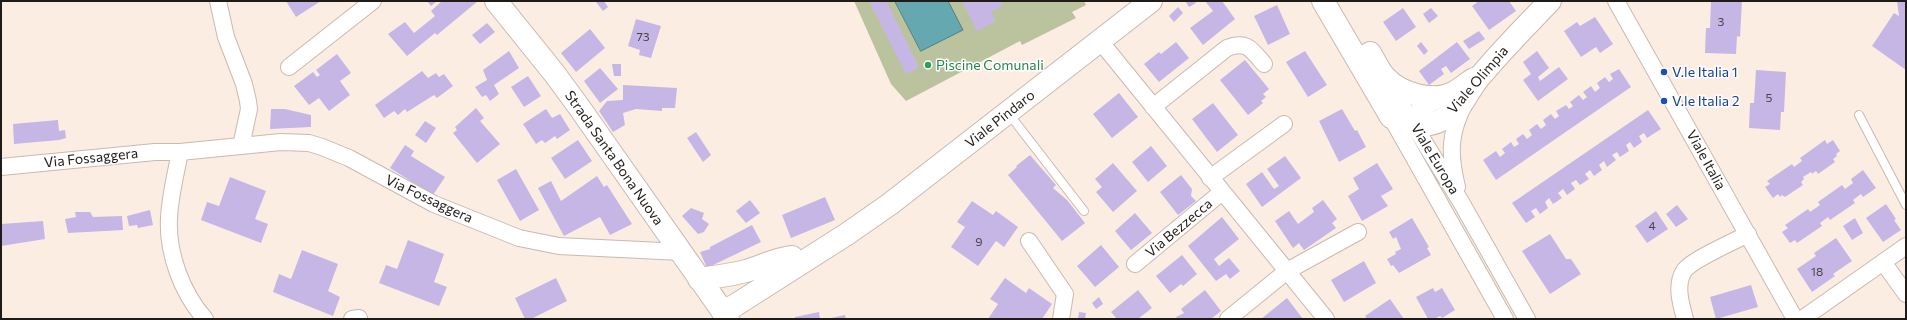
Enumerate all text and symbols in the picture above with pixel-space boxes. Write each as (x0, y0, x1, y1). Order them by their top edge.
house number: 3 (1718, 15, 1724, 29)
house number: 73 (636, 30, 650, 44)
street label: Viale Olimpia (1444, 43, 1512, 117)
place label: Piscine Comunali (936, 57, 1044, 73)
marker: Piscine Comunali (923, 60, 933, 70)
place label: V.le Italia 1 (1672, 64, 1738, 80)
marker: V.le Italia 1 (1659, 67, 1669, 77)
street label: Viale Pindaro (962, 87, 1038, 151)
street label: Strada Santa Bona Nuova (561, 88, 667, 228)
house number: 5 (1766, 91, 1772, 105)
place label: V.le Italia 2 (1672, 93, 1740, 109)
marker: V.le Italia 2 (1659, 96, 1669, 106)
street label: Viale Europa (1407, 121, 1463, 197)
street label: Viale Italia (1683, 127, 1729, 193)
street label: Via Fossaggera (43, 145, 139, 171)
street label: Via Fossaggera (383, 171, 475, 227)
street label: Via Bezzecca (1142, 195, 1216, 261)
house number: 4 (1648, 219, 1656, 233)
house number: 9 (975, 235, 983, 249)
house number: 18 (1811, 265, 1823, 279)

